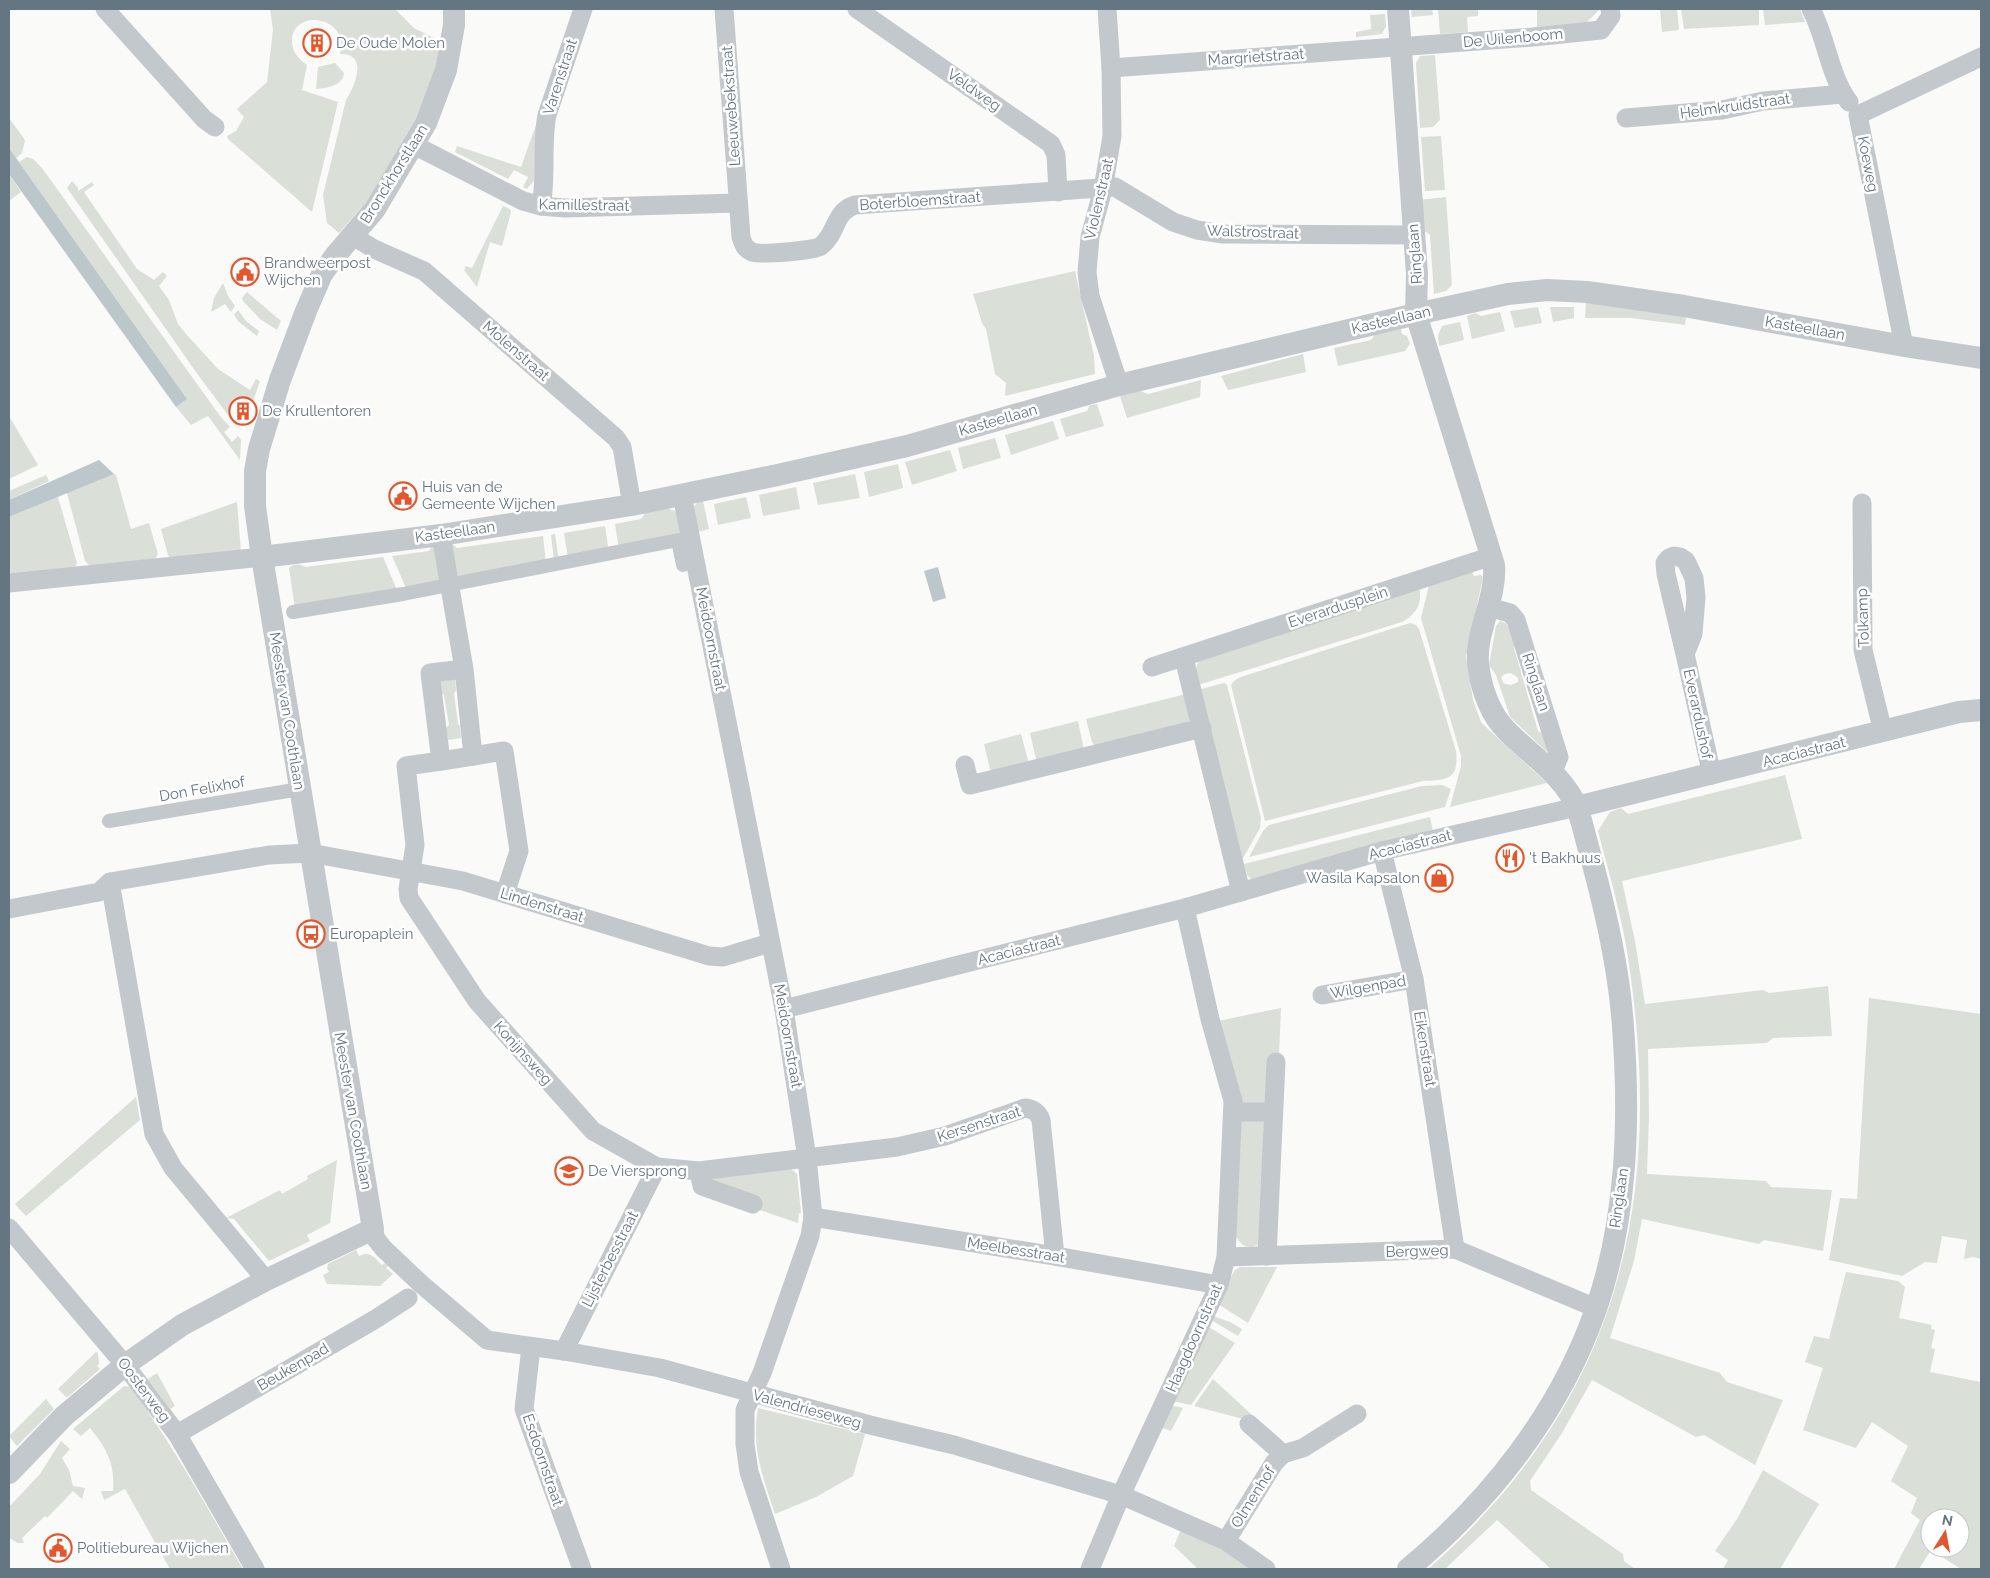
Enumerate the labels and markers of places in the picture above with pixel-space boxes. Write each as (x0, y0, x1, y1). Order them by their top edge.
building icon: De Oude Molen (302, 28, 332, 58)
place label: De Oude Molen (336, 34, 445, 52)
place label: Brandweerpost Wijchen (264, 254, 371, 289)
public building icon: Brandweerpost Wijchen (230, 257, 260, 287)
building icon: De Krullentoren (228, 396, 258, 426)
place label: De Krullentoren (262, 402, 371, 420)
place label: Huis van de Gemeente Wijchen (422, 478, 555, 513)
public building icon: Huis van de Gemeente Wijchen (388, 481, 418, 511)
restaurant icon: 't Bakhuus (1495, 843, 1525, 873)
place label: 't Bakhuus (1529, 849, 1601, 867)
shop icon: Wasila Kapsalon (1424, 863, 1454, 893)
place label: Wasila Kapsalon (1306, 869, 1420, 887)
bus stop icon: Europaplein (296, 919, 326, 949)
place label: Europaplein (330, 925, 413, 943)
school or university icon: De Viersprong (554, 1156, 584, 1186)
place label: De Viersprong (588, 1162, 687, 1180)
public building icon: Politiebureau Wijchen (43, 1533, 73, 1563)
place label: Politiebureau Wijchen (77, 1539, 229, 1557)

